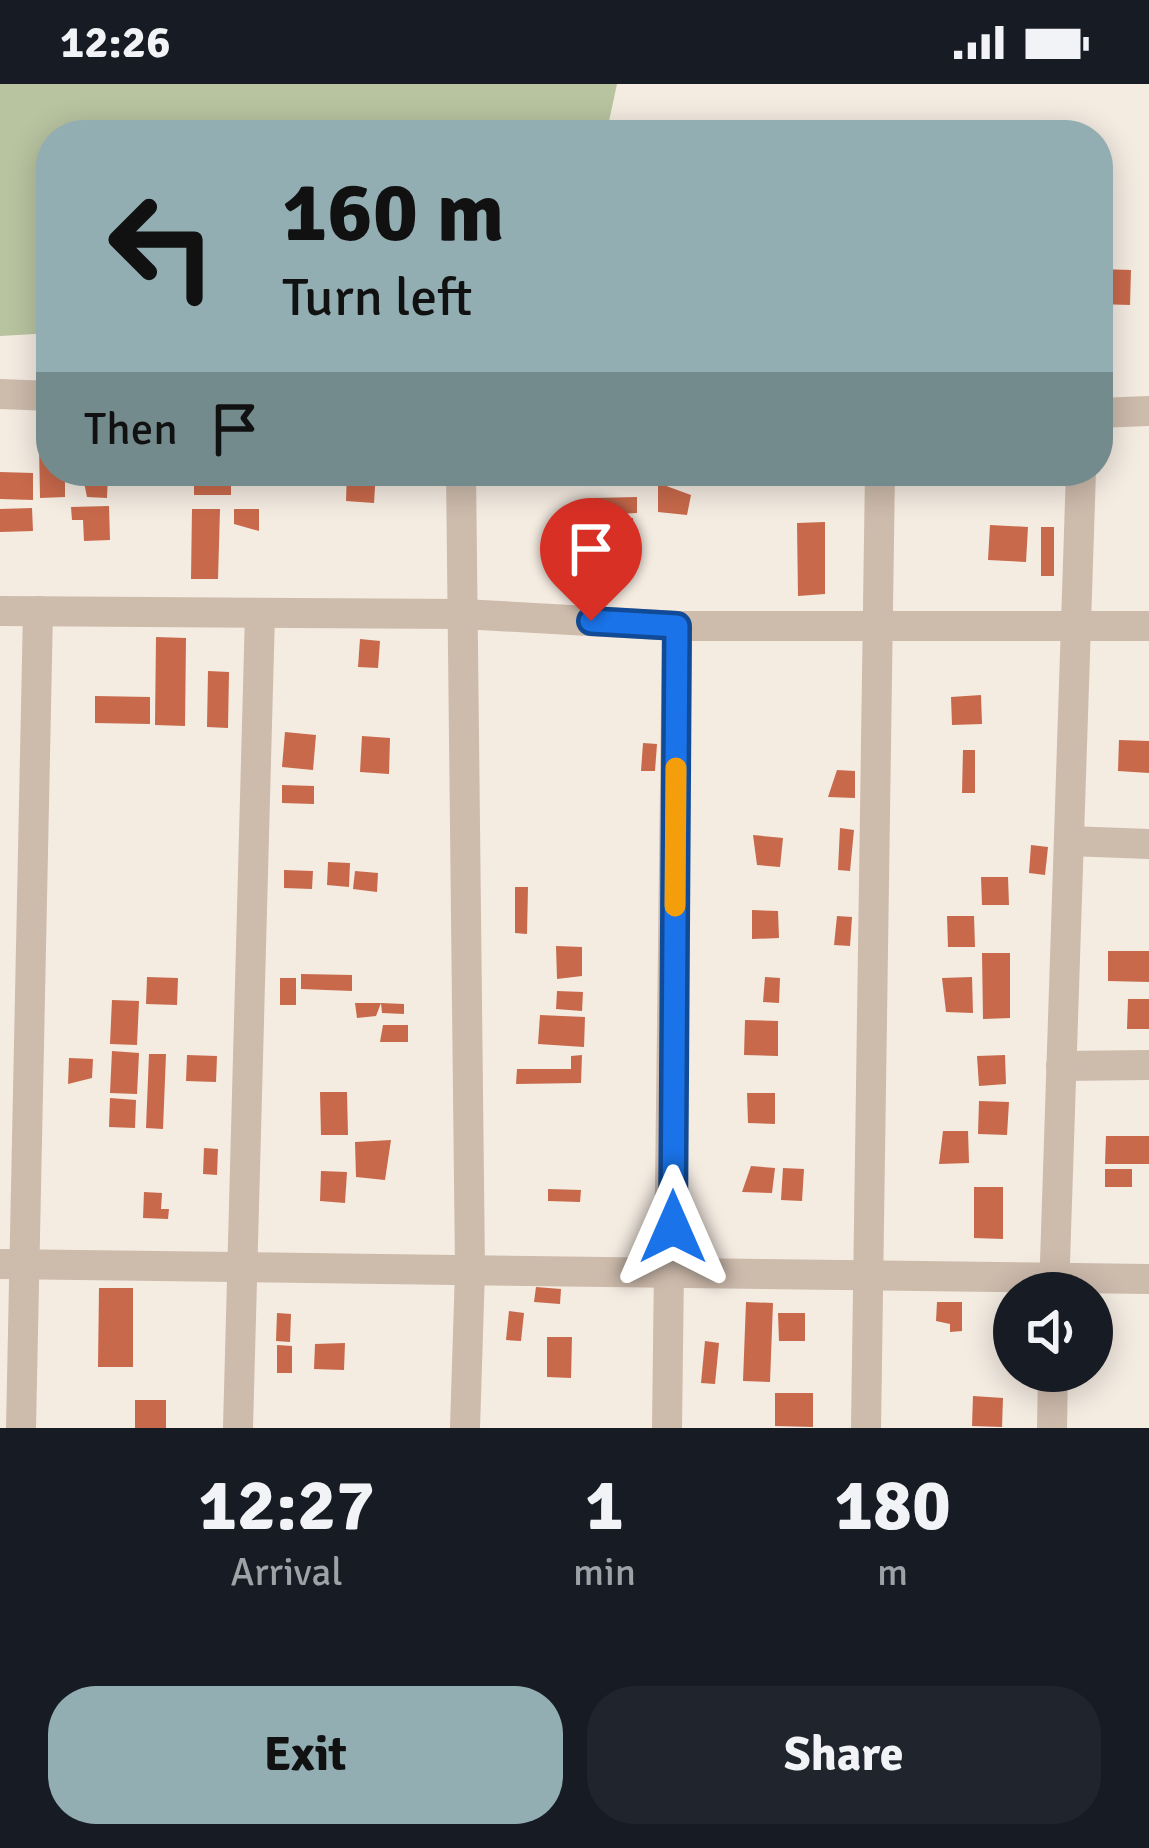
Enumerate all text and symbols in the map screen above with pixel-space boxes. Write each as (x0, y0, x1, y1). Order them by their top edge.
text: 12:26 (60, 15, 170, 70)
text: 160 m (282, 161, 504, 265)
icon: left (84, 168, 240, 324)
text: Turn left (282, 264, 472, 331)
icon: arrive (202, 396, 268, 462)
text: Then (84, 402, 178, 457)
pin (540, 498, 642, 621)
icon: arrive (558, 516, 624, 582)
position arrow (610, 1164, 736, 1290)
map controls (993, 1272, 1113, 1392)
button: sound (993, 1272, 1113, 1392)
text: 12:27 (198, 1461, 375, 1550)
text: 1 (585, 1461, 624, 1550)
text: 180 (834, 1461, 951, 1550)
text: Arrival (230, 1548, 343, 1596)
text: min (573, 1548, 636, 1596)
text: m (877, 1548, 908, 1596)
button: Exit (48, 1686, 563, 1824)
button: Share (587, 1686, 1101, 1824)

